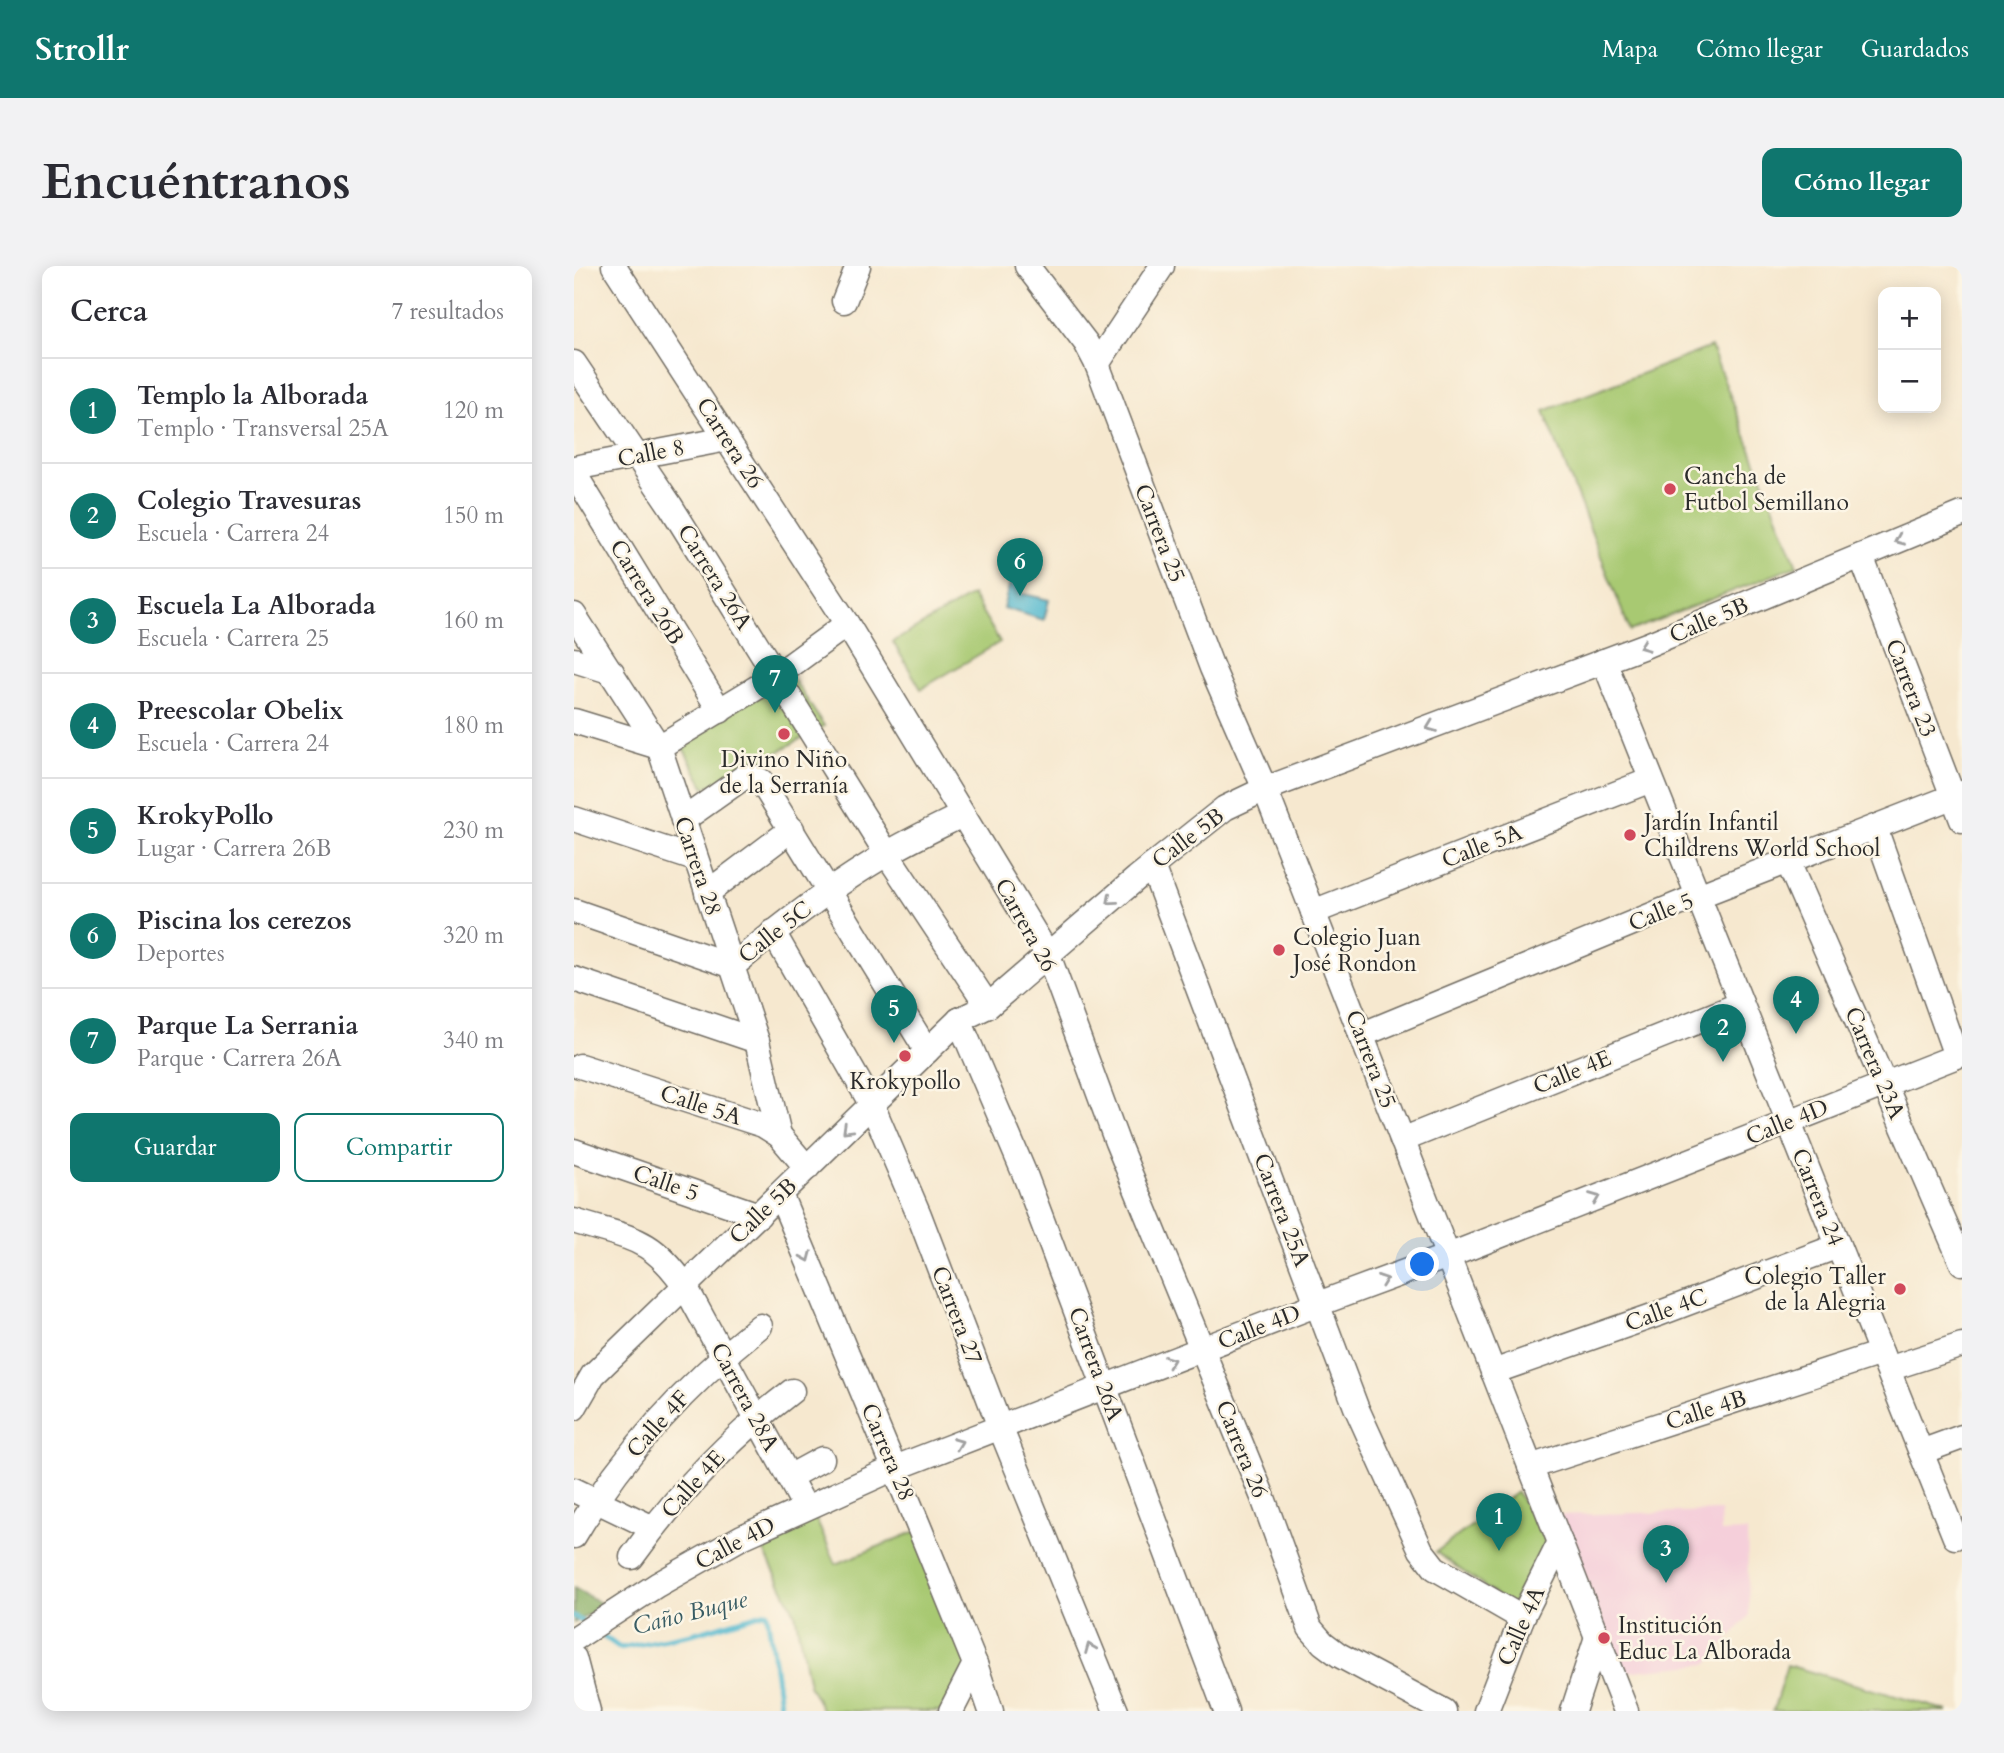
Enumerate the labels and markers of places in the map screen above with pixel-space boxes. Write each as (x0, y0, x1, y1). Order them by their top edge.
place label: Cancha de Futbol Semillano (1684, 461, 1849, 518)
marker: Cancha de Futbol Semillano (1662, 481, 1678, 497)
pin: 6 (997, 538, 1043, 596)
pin: 7 (752, 655, 798, 713)
marker: Divino Niño de la Serranía (776, 726, 792, 742)
place label: Divino Niño de la Serranía (720, 744, 849, 801)
place label: Jardín Infantil Childrens World School (1641, 807, 1881, 864)
marker: Jardín Infantil Childrens World School (1622, 827, 1638, 843)
place label: Colegio Juan José Rondon (1290, 922, 1421, 979)
marker: Colegio Juan José Rondon (1271, 942, 1287, 958)
pin: 4 (1773, 976, 1819, 1034)
pin: 5 (871, 985, 917, 1043)
pin: 2 (1700, 1004, 1746, 1062)
marker: Krokypollo (897, 1048, 913, 1064)
place label: Krokypollo (849, 1066, 961, 1097)
place label: Colegio Taller de la Alegria (1744, 1261, 1887, 1318)
marker: Colegio Taller de la Alegria (1892, 1281, 1908, 1297)
pin: 1 (1476, 1493, 1522, 1551)
pin: 3 (1643, 1525, 1689, 1583)
place label: Institución Educ La Alborada (1618, 1610, 1791, 1667)
marker: Institución Educ La Alborada (1596, 1630, 1612, 1646)

